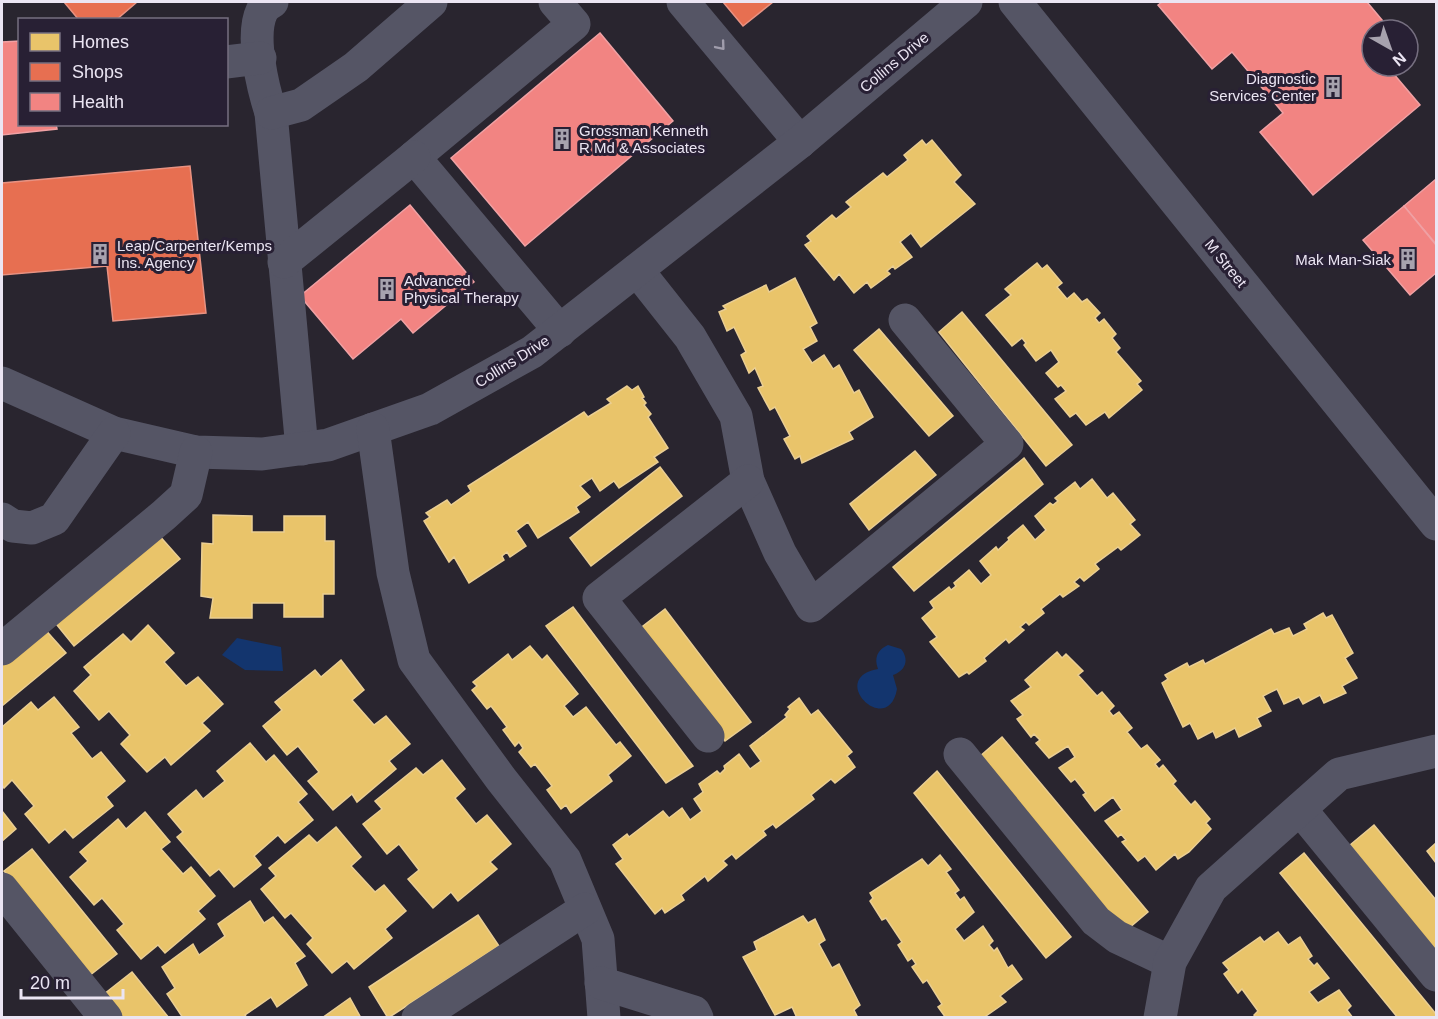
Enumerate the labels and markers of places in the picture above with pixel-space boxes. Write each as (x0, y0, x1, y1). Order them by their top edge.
place label: Diagnostic Services Center (1209, 70, 1316, 104)
building icon: Diagnostic Services Center (1321, 75, 1345, 99)
place label: Grossman Kenneth R Md & Associates (579, 122, 708, 156)
building icon: Grossman Kenneth R Md & Associates (550, 127, 574, 151)
place label: Leap/Carpenter/Kemps Ins. Agency (117, 237, 272, 271)
building icon: Leap/Carpenter/Kemps Ins. Agency (88, 242, 112, 266)
building icon: Mak Man-Siak (1396, 247, 1420, 271)
place label: Mak Man-Siak (1295, 251, 1392, 268)
place label: Advanced Physical Therapy (404, 272, 519, 306)
building icon: Advanced Physical Therapy (375, 277, 399, 301)

